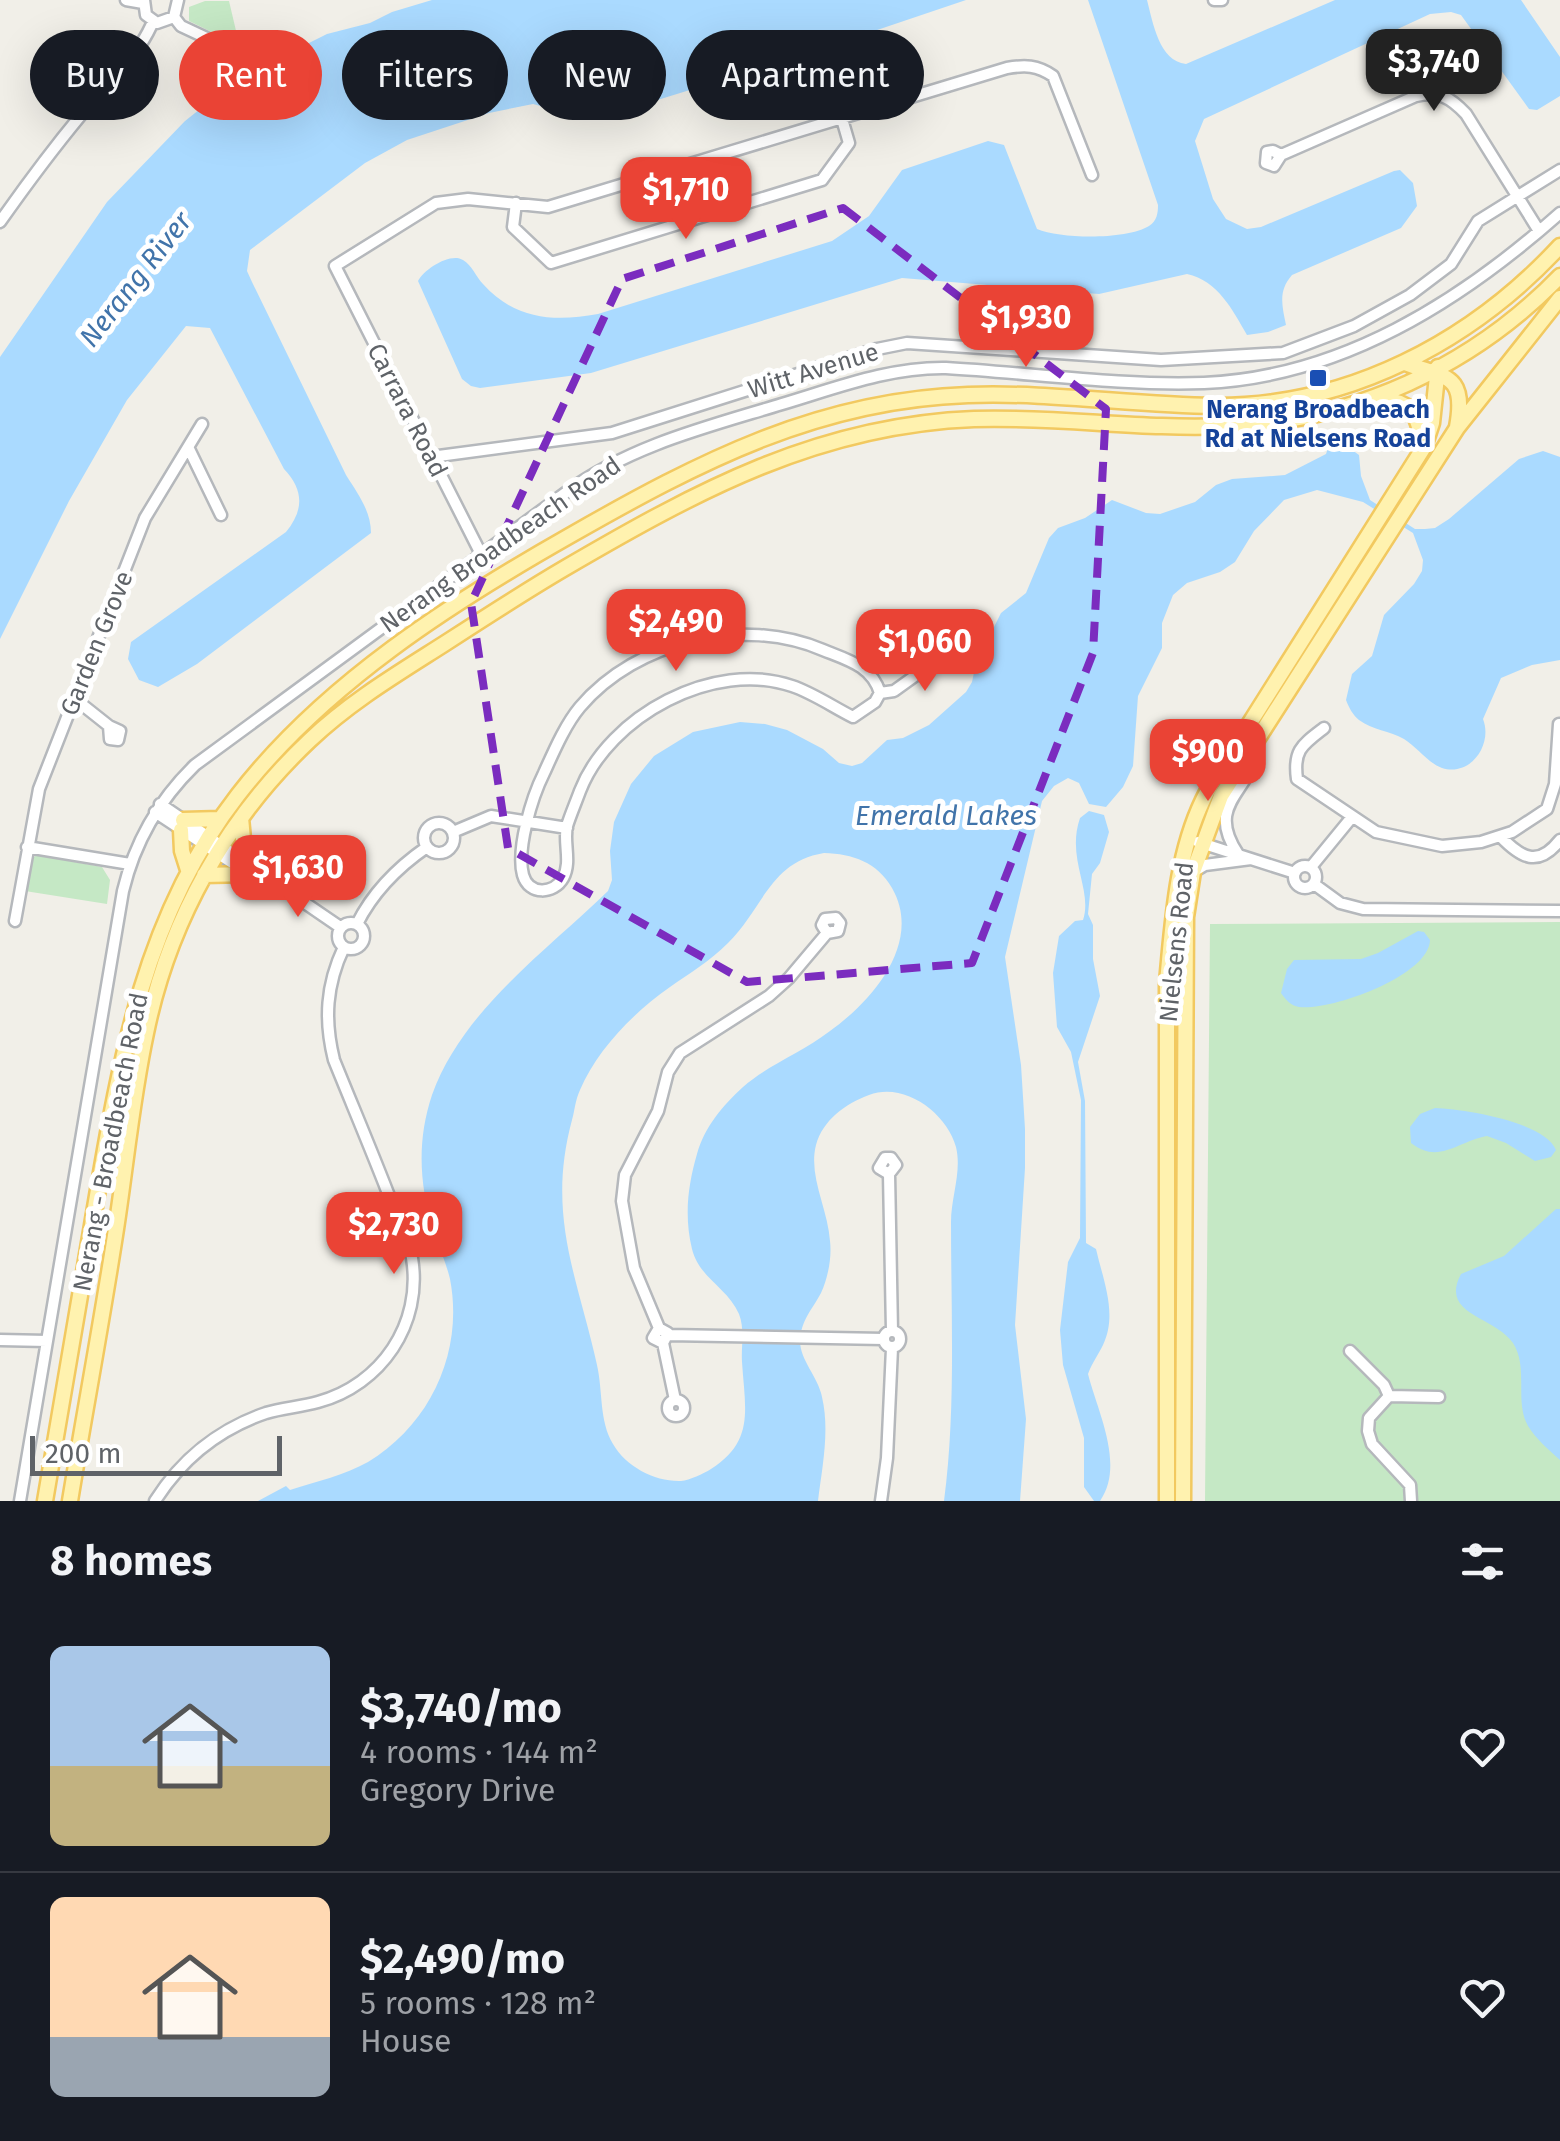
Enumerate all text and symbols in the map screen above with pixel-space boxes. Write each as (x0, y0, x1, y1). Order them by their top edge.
pin: $3,740 (1353, 29, 1515, 114)
chip: Buy (30, 30, 159, 120)
chip: Rent (179, 30, 322, 120)
chip: Filters (342, 30, 508, 120)
chip: New (528, 30, 666, 120)
chip: Apartment (686, 30, 924, 120)
text: $3,740 (1388, 42, 1480, 80)
pin: $1,710 (605, 157, 767, 242)
text: $1,710 (642, 170, 730, 208)
water label: Nerang River (72, 204, 199, 353)
pin: $1,930 (945, 285, 1107, 370)
text: $1,930 (981, 298, 1071, 336)
street label: Witt Avenue (744, 337, 882, 405)
street label: Carrara Road (361, 339, 454, 482)
marker: Nerang Broadbeach Rd at Nielsens Road (1307, 367, 1329, 389)
place label: Nerang Broadbeach Rd at Nielsens Road (1205, 395, 1431, 454)
street label: Nerang Broadbeach Road (374, 450, 627, 639)
street label: Garden Grove (54, 567, 140, 720)
pin: $2,490 (595, 589, 757, 674)
text: $2,490 (629, 602, 723, 640)
pin: $1,060 (844, 609, 1006, 694)
text: $1,060 (878, 622, 972, 660)
pin: $900 (1149, 719, 1267, 804)
text: $900 (1172, 732, 1244, 770)
water label: Emerald Lakes (855, 799, 1037, 832)
pin: $1,630 (217, 835, 379, 920)
text: $1,630 (252, 848, 344, 886)
street label: Nielsens Road (1154, 860, 1200, 1024)
street label: Nerang - Broadbeach Road (67, 990, 155, 1294)
pin: $2,730 (313, 1192, 475, 1277)
text: $2,730 (348, 1205, 440, 1243)
scale bar (30, 1431, 282, 1476)
text: 200 m (45, 1437, 122, 1470)
icon: filters (1455, 1534, 1510, 1589)
text: 8 homes (50, 1536, 212, 1586)
text: $3,740/mo (360, 1683, 562, 1733)
icon: home (130, 1686, 250, 1806)
icon: heart (1455, 1719, 1510, 1774)
text: 4 rooms · 144 m² (360, 1733, 598, 1771)
text: Gregory Drive (360, 1771, 555, 1809)
text: $2,490/mo (360, 1934, 565, 1984)
icon: home (130, 1937, 250, 2057)
icon: heart (1455, 1970, 1510, 2025)
text: 5 rooms · 128 m² (360, 1984, 596, 2022)
text: House (360, 2022, 451, 2060)

